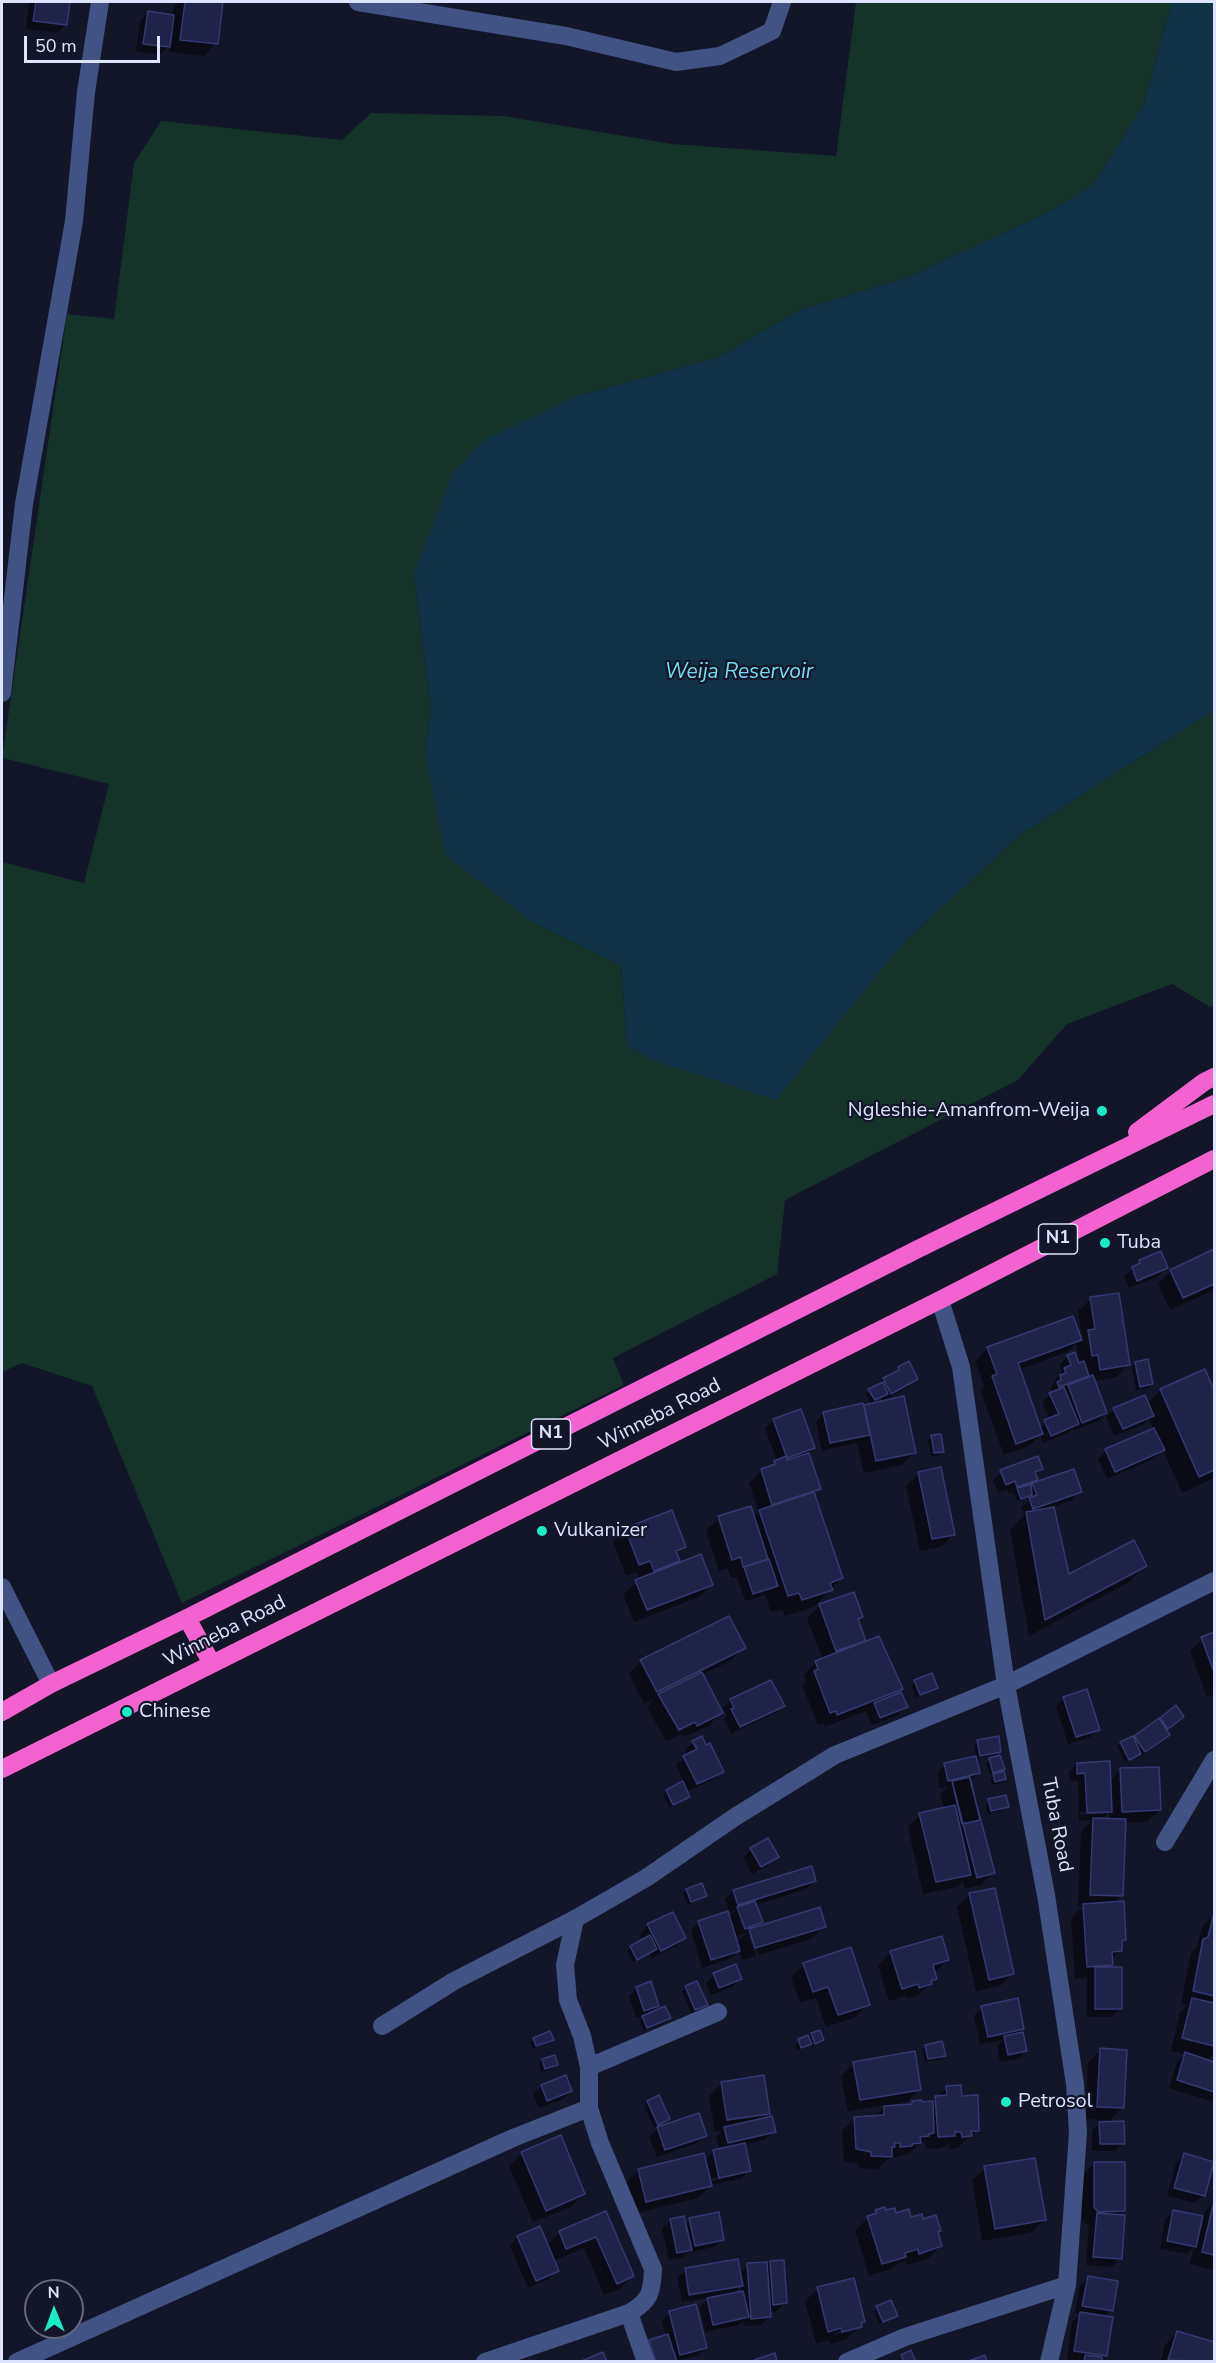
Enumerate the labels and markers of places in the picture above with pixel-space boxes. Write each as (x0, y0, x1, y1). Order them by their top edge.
place label: Ngleshie-Amanfrom-Weija (848, 1099, 1090, 1123)
marker: Ngleshie-Amanfrom-Weija (1095, 1104, 1109, 1118)
place label: Tuba (1117, 1231, 1161, 1255)
marker: Tuba (1098, 1236, 1112, 1250)
place label: Vulkanizer (554, 1519, 647, 1543)
marker: Vulkanizer (535, 1524, 549, 1538)
place label: Chinese (139, 1700, 211, 1724)
marker: Chinese (120, 1705, 134, 1719)
place label: Petrosol (1018, 2090, 1093, 2114)
marker: Petrosol (999, 2095, 1013, 2109)

